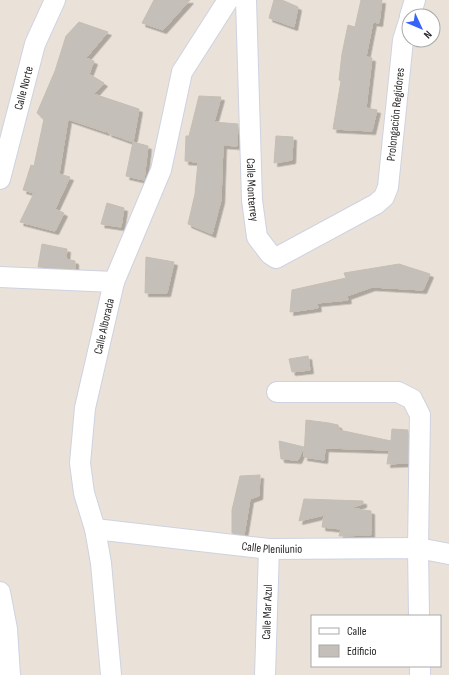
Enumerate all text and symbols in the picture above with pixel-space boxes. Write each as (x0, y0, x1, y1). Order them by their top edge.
north arrow (401, 8, 441, 48)
text: N (421, 28, 435, 41)
street label: Calle Norte (11, 65, 37, 112)
street label: Prolongación Regidores (384, 67, 408, 162)
street label: Calle Monterrey (243, 158, 262, 223)
street label: Calle Alborada (91, 297, 118, 356)
street label: Calle Plenilunio (241, 539, 302, 557)
street label: Calle Mar Azul (259, 584, 276, 640)
legend (311, 615, 441, 667)
text: Calle (347, 624, 367, 639)
text: Edificio (347, 644, 376, 659)

